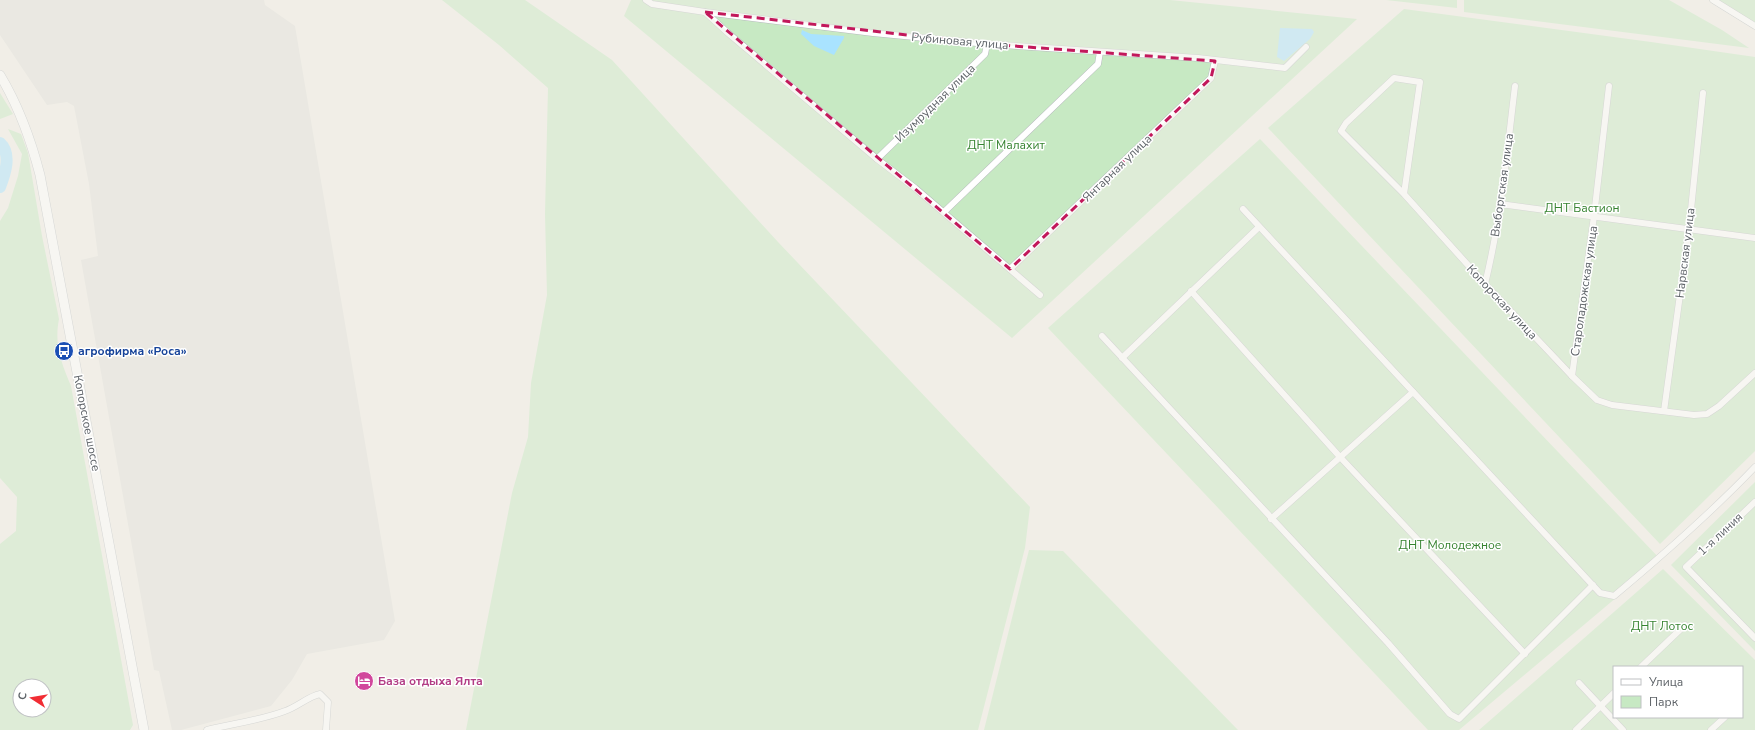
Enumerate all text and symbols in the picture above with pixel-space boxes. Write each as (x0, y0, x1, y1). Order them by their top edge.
street label: Рубиновая улица (911, 29, 1009, 53)
street label: Изумрудная улица (891, 60, 979, 146)
street label: Янтарная улица (1079, 131, 1155, 205)
street label: Выборгская улица (1487, 132, 1517, 238)
park label: ДНТ Малахит (967, 137, 1045, 153)
park label: ДНТ Бастион (1544, 200, 1620, 216)
street label: Нарвская улица (1672, 207, 1698, 299)
street label: Староладожская улица (1567, 225, 1601, 357)
street label: Копорская улица (1463, 261, 1541, 343)
bus stop icon: агрофирма «Роса» (53, 340, 75, 362)
place label: агрофирма «Роса» (78, 343, 187, 359)
street label: Копорское шоссе (70, 373, 104, 473)
street label: 1-я линия (1694, 509, 1746, 559)
park label: ДНТ Молодежное (1399, 537, 1501, 553)
park label: ДНТ Лотос (1631, 618, 1693, 634)
legend (1613, 666, 1743, 718)
hotel icon: База отдыха Ялта (353, 670, 375, 692)
place label: База отдыха Ялта (378, 673, 483, 689)
text: Улица (1648, 674, 1683, 690)
north arrow (12, 678, 52, 718)
text: С (15, 690, 31, 701)
text: Парк (1649, 694, 1679, 710)

